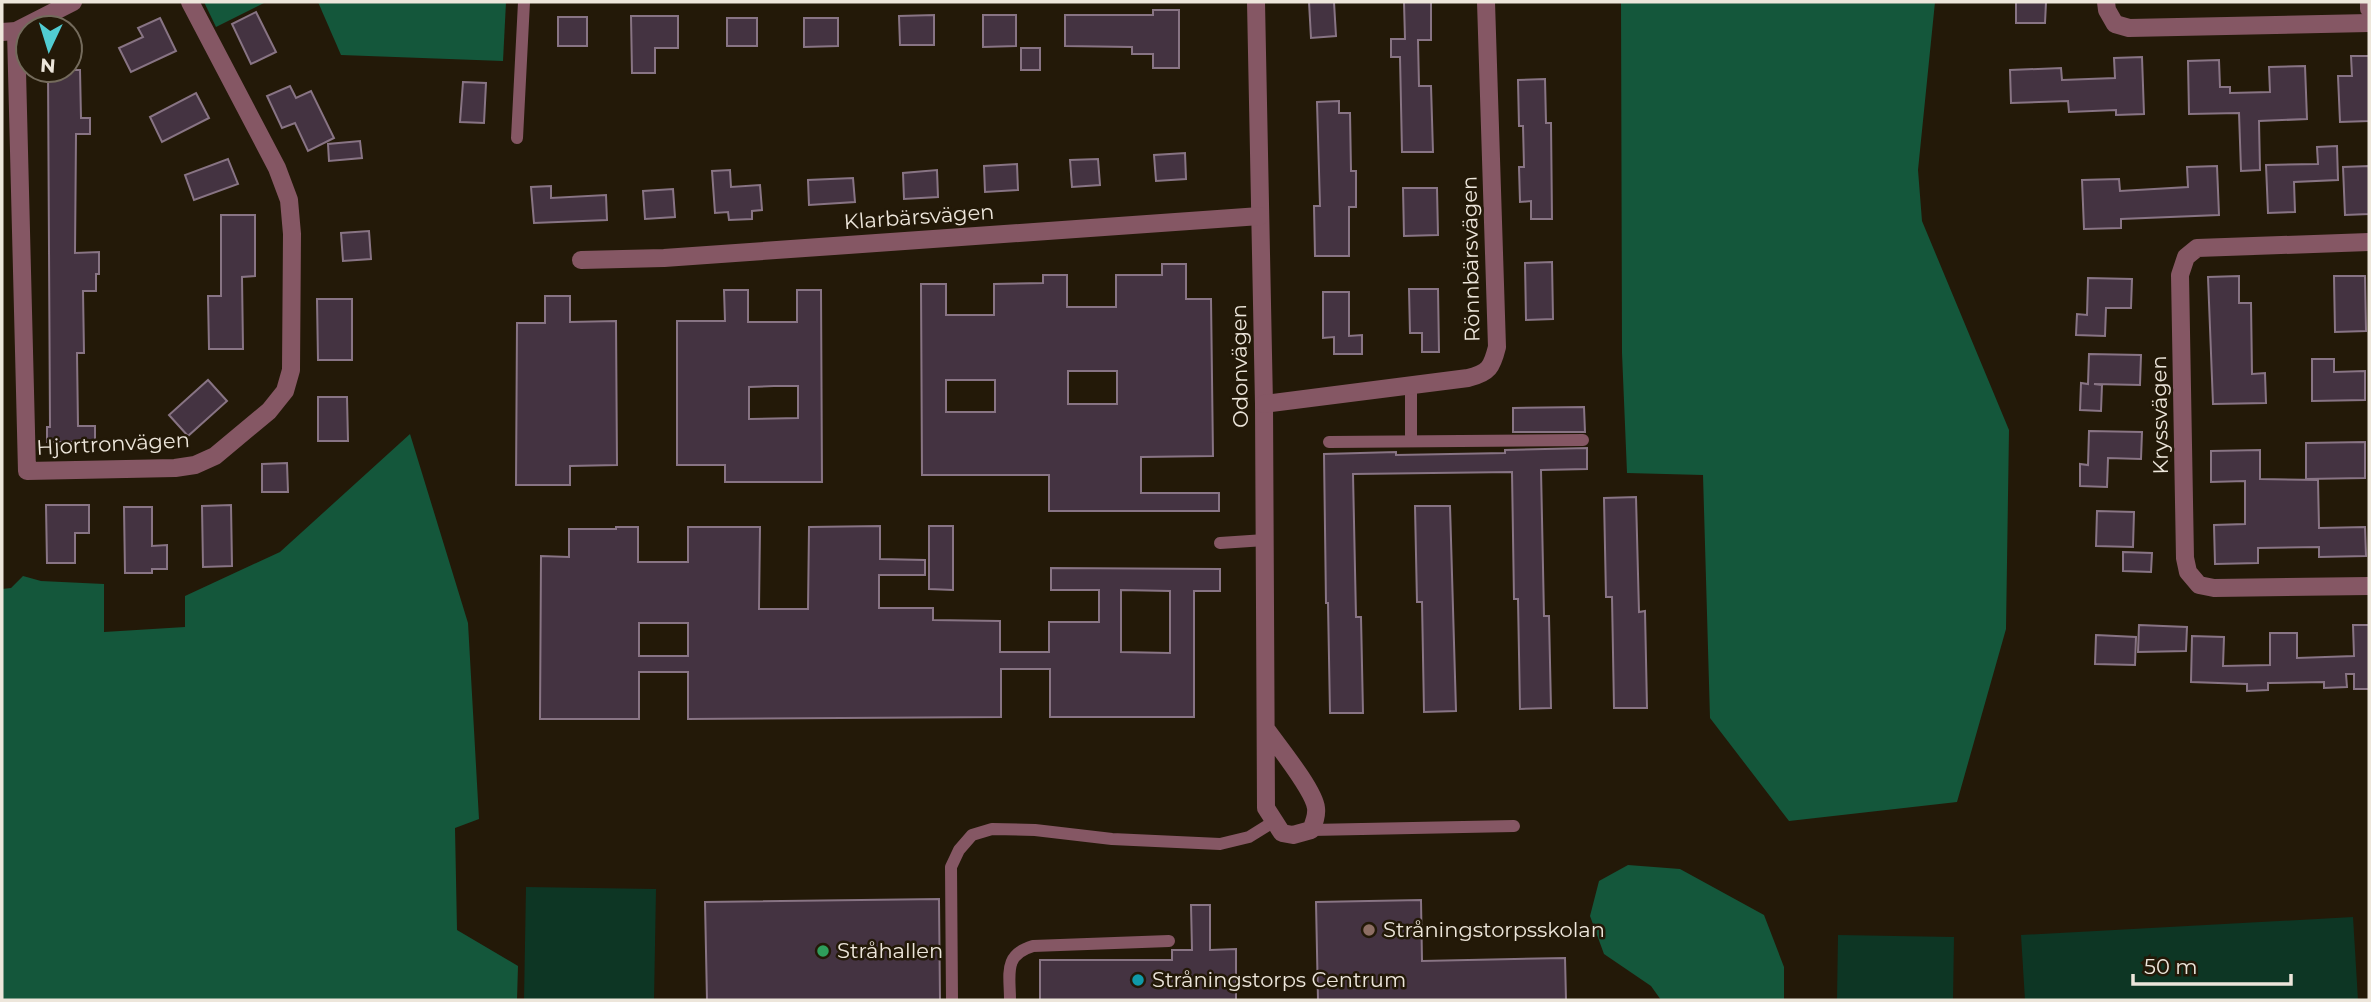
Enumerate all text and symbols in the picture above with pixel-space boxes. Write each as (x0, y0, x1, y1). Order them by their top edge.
north arrow (14, 14, 84, 84)
text: N (39, 53, 56, 77)
street label: Rönnbärsvägen (1457, 176, 1484, 342)
street label: Klarbärsvägen (843, 199, 995, 234)
street label: Odonvägen (1226, 304, 1253, 428)
street label: Kryssvägen (2146, 355, 2173, 475)
street label: Hjortronvägen (36, 427, 190, 460)
place label: Stråningstorpsskolan (1383, 917, 1605, 942)
marker: Stråningstorpsskolan (1361, 922, 1377, 938)
place label: Stråhallen (837, 938, 943, 963)
scale bar (2133, 942, 2290, 986)
marker: Stråhallen (815, 943, 831, 959)
text: 50 m (2144, 954, 2198, 979)
place label: Stråningstorps Centrum (1152, 967, 1406, 992)
marker: Stråningstorps Centrum (1130, 972, 1146, 988)

